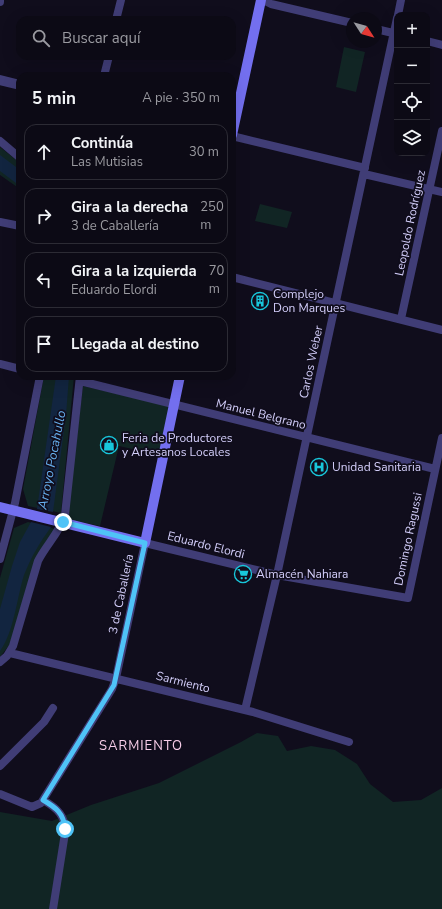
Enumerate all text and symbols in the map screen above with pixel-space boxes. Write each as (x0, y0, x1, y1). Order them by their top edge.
north arrow (346, 12, 382, 48)
map controls (394, 12, 430, 156)
button: + (394, 12, 430, 48)
search box (16, 16, 236, 60)
icon: search (30, 27, 52, 49)
text: Buscar aquí (62, 28, 140, 48)
button: − (394, 48, 430, 84)
button: locate (394, 84, 430, 120)
text: 5 min (32, 87, 76, 110)
text: A pie · 350 m (142, 89, 220, 107)
button: layers (394, 120, 430, 156)
text: Continúa (71, 133, 133, 153)
icon: ahead (33, 141, 55, 163)
text: 30 m (189, 143, 219, 161)
text: Las Mutisias (71, 153, 143, 171)
street label: Leopoldo Rodríguez (391, 168, 429, 277)
text: Gira a la derecha (71, 197, 188, 217)
text: 250 m (200, 198, 224, 234)
icon: right (33, 205, 55, 227)
text: 3 de Caballería (71, 217, 159, 235)
text: Gira a la izquierda (71, 261, 197, 281)
text: 70 m (209, 262, 224, 298)
icon: left (33, 269, 55, 291)
text: Eduardo Elordi (71, 281, 157, 299)
place label: Complejo Don Marques (273, 286, 345, 316)
building icon: Complejo Don Marques (250, 291, 270, 311)
street label: Carlos Weber (295, 323, 327, 400)
icon: arrive (33, 333, 55, 355)
text: Llegada al destino (71, 334, 199, 354)
street label: Manuel Belgrano (214, 395, 308, 433)
water label: Arroyo Pocahullo (33, 409, 70, 512)
place label: Feria de Productores y Artesanos Locales (122, 430, 233, 460)
shop icon: Feria de Productores y Artesanos Locales (99, 435, 119, 455)
hospital icon: Unidad Sanitaria (309, 457, 329, 477)
place label: Unidad Sanitaria (332, 459, 421, 475)
street label: Domingo Ragussi (390, 491, 426, 587)
route end (54, 513, 72, 531)
street label: Eduardo Elordi (166, 528, 246, 562)
street label: 3 de Caballería (105, 553, 137, 635)
supermarket icon: Almacén Nahiara (233, 564, 253, 584)
place label: Almacén Nahiara (256, 566, 348, 582)
street label: Sarmiento (154, 668, 212, 697)
district label: SARMIENTO (99, 737, 183, 755)
route start (56, 820, 74, 838)

